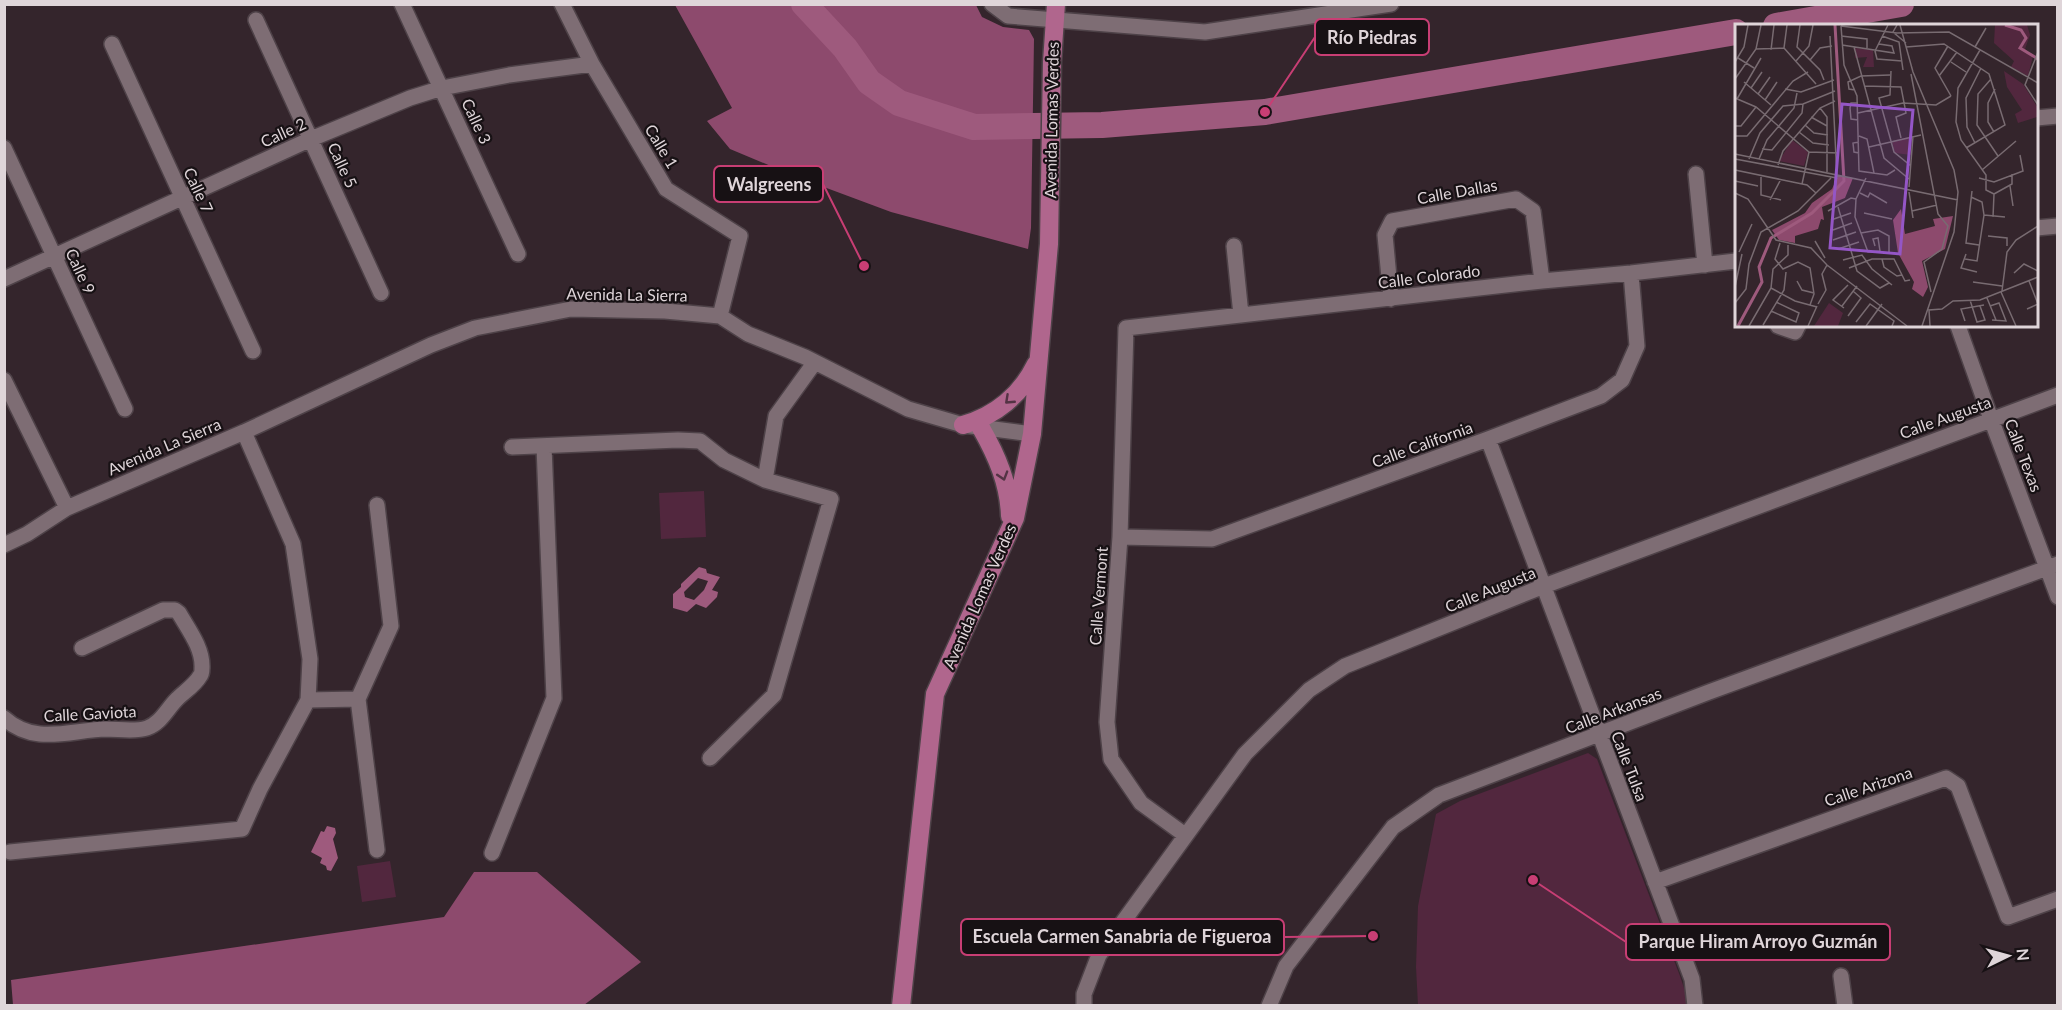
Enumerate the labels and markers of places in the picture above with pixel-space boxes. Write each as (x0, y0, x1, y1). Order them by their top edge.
callout: Río Piedras (1315, 19, 1429, 55)
callout: Walgreens (714, 166, 823, 202)
callout: Escuela Carmen Sanabria de Figueroa (961, 919, 1284, 955)
callout: Parque Hiram Arroyo Guzmán (1626, 924, 1890, 960)

